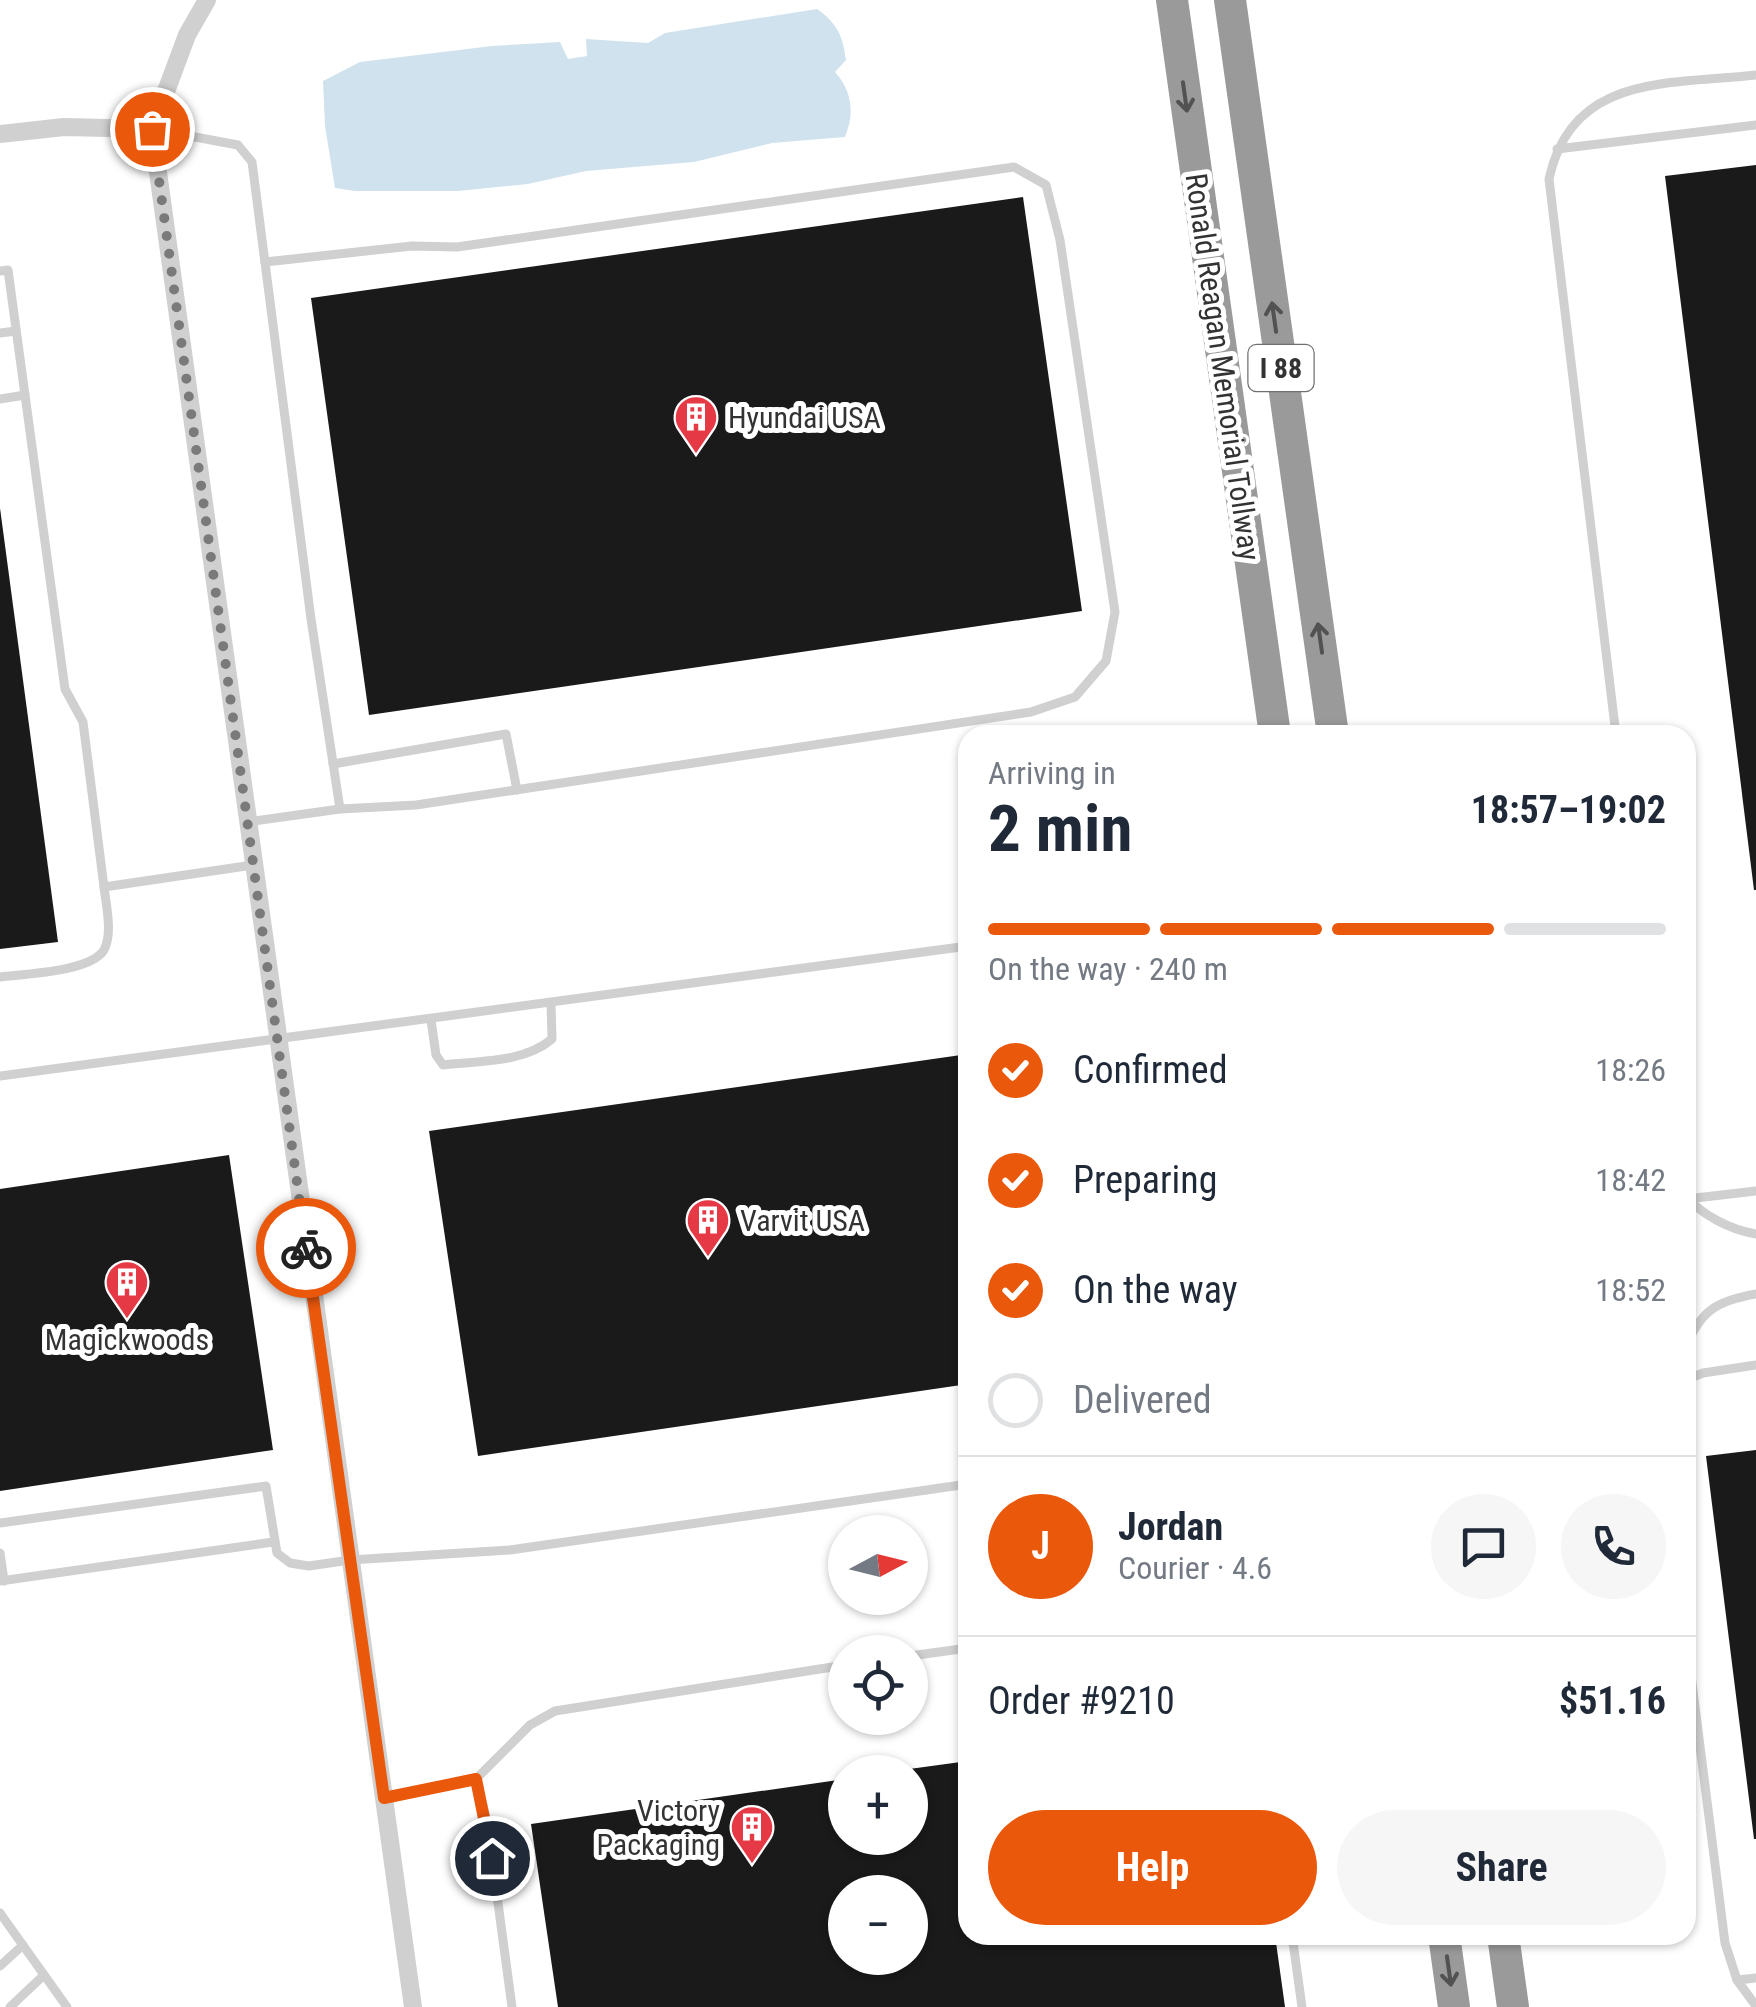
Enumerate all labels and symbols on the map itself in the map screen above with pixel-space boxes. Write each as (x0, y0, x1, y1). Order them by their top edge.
one-way arrow (1177, 80, 1195, 112)
pin (110, 87, 195, 172)
street label: Ronald Reagan Memorial Tollway (1178, 171, 1268, 563)
one-way arrow (1265, 301, 1283, 333)
road number: I 88 (1248, 345, 1314, 391)
building icon: Hyundai USA (673, 394, 719, 455)
place label: Hyundai USA (728, 400, 881, 435)
one-way arrow (1310, 623, 1328, 655)
building icon: Varvit USA (685, 1197, 731, 1258)
courier (256, 1198, 356, 1298)
place label: Varvit USA (740, 1203, 865, 1238)
building icon: Magickwoods (104, 1259, 150, 1320)
place label: Magickwoods (45, 1322, 209, 1357)
north arrow (828, 1515, 928, 1615)
place label: Victory Packaging (596, 1793, 720, 1862)
building icon: Victory Packaging (729, 1804, 775, 1865)
pin (450, 1816, 535, 1901)
one-way arrow (1440, 1954, 1458, 1987)

